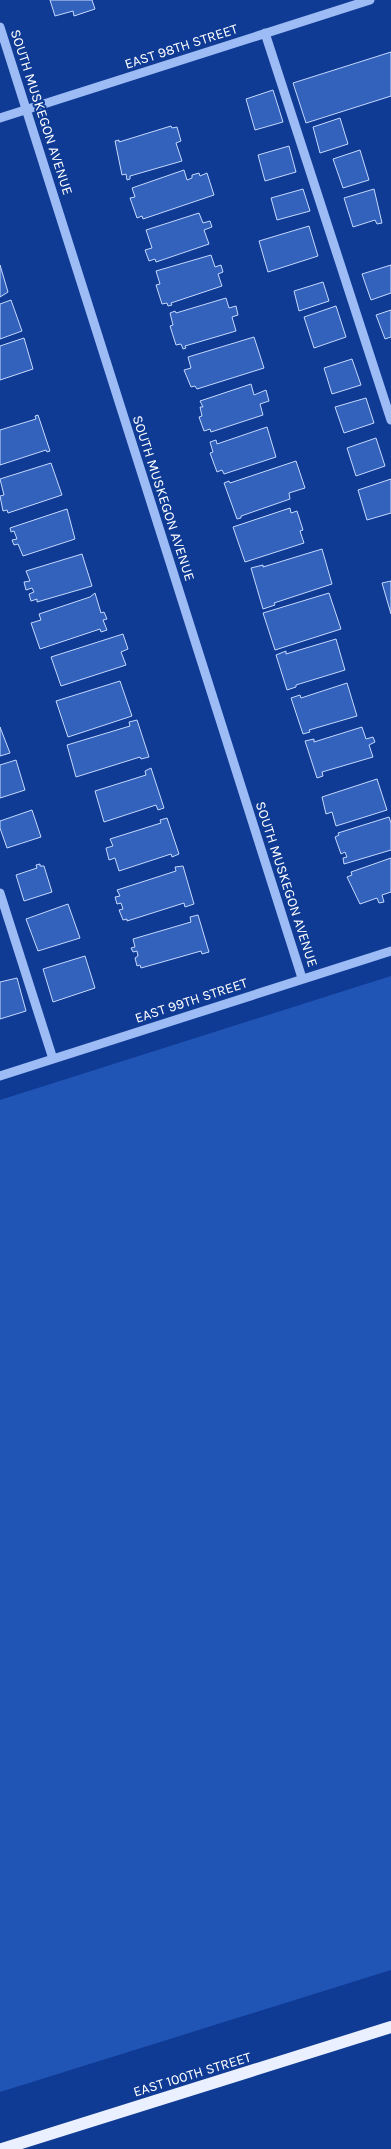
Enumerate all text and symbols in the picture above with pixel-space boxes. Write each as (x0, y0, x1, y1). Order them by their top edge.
street label: EAST 98TH STREET (122, 20, 240, 73)
street label: SOUTH MUSKEGON AVENUE (7, 27, 76, 197)
street label: SOUTH MUSKEGON AVENUE (129, 413, 198, 583)
street label: SOUTH MUSKEGON AVENUE (252, 799, 321, 969)
street label: EAST 99TH STREET (133, 974, 250, 1027)
street label: EAST 100TH STREET (131, 2048, 253, 2101)

